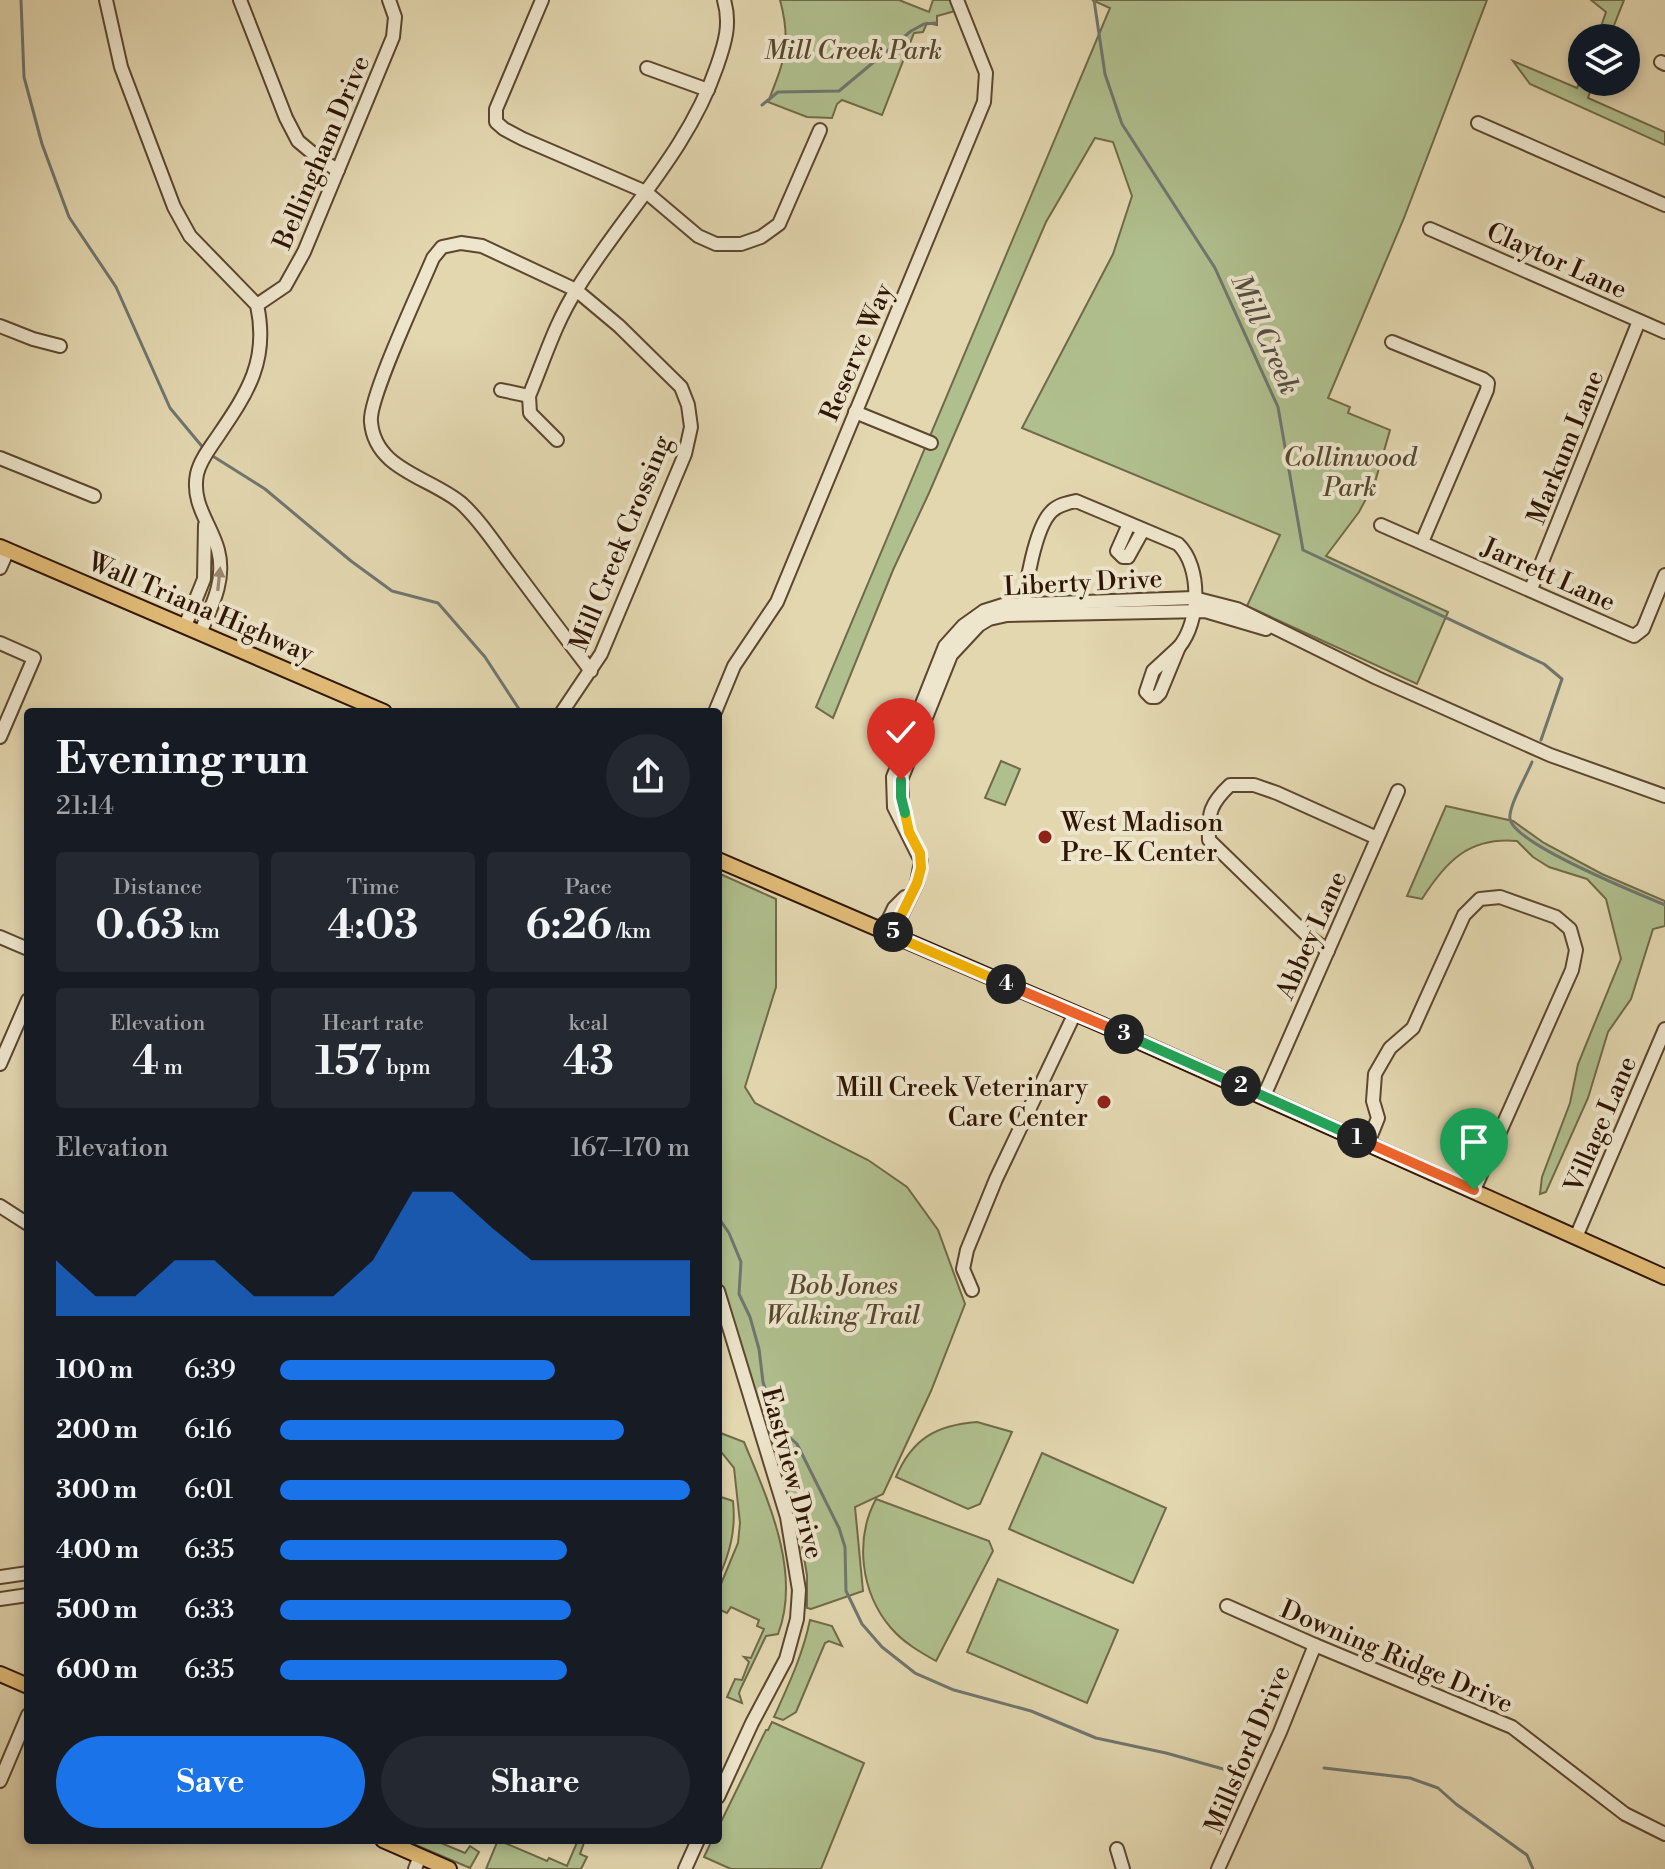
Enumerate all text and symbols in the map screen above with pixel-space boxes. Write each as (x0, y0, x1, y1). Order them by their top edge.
map controls (1568, 24, 1640, 96)
button: layers (1568, 24, 1640, 96)
park label: Mill Creek Park (764, 35, 942, 67)
street label: Bellingham Drive (266, 51, 377, 255)
street label: Claytor Lane (1481, 216, 1632, 306)
water label: Mill Creek (1222, 269, 1307, 400)
street label: Reserve Way (814, 279, 900, 426)
street label: Markum Lane (1520, 366, 1611, 529)
street label: Mill Creek Crossing (563, 430, 679, 656)
park label: Collinwood Park (1283, 442, 1418, 504)
street label: Jarrett Lane (1476, 531, 1620, 619)
street label: Wall Triana Highway (82, 545, 319, 670)
street label: Liberty Drive (1003, 563, 1163, 603)
one-way arrow (212, 566, 225, 591)
pin (867, 698, 935, 780)
icon: check (879, 710, 923, 754)
text: Evening run (56, 732, 309, 787)
button: share (606, 734, 690, 818)
text: 21:14 (56, 790, 114, 822)
place label: West Madison Pre-K Center (1060, 807, 1223, 869)
marker: West Madison Pre-K Center (1036, 828, 1054, 846)
street label: Abbey Lane (1269, 866, 1354, 1005)
text: Distance (113, 874, 202, 901)
text: Time (347, 874, 399, 901)
text: Pace (565, 874, 612, 901)
text: 0.63 (95, 901, 185, 951)
text: 4:03 (328, 901, 418, 951)
text: 6:26 (525, 901, 612, 951)
pin: 5 (873, 912, 913, 952)
text: km (185, 918, 220, 945)
text: /km (612, 918, 651, 945)
text: 5 (886, 918, 900, 945)
pin: 4 (986, 964, 1026, 1004)
text: 4 (999, 970, 1013, 997)
text: Elevation (110, 1010, 205, 1037)
text: Heart rate (322, 1010, 424, 1037)
text: kcal (568, 1010, 608, 1037)
pin: 3 (1104, 1014, 1144, 1054)
text: 3 (1117, 1020, 1131, 1047)
text: 4 (132, 1037, 159, 1087)
text: 157 (315, 1037, 382, 1087)
text: 43 (563, 1037, 614, 1087)
street label: Village Lane (1557, 1051, 1644, 1198)
text: m (159, 1054, 183, 1081)
text: bpm (382, 1054, 431, 1081)
pin: 2 (1221, 1066, 1261, 1106)
place label: Mill Creek Veterinary Care Center (836, 1072, 1088, 1134)
text: 2 (1234, 1072, 1248, 1099)
marker: Mill Creek Veterinary Care Center (1095, 1093, 1113, 1111)
pin (1440, 1108, 1508, 1190)
pin: 1 (1337, 1118, 1377, 1158)
icon: arrive (1452, 1120, 1496, 1164)
text: 1 (1352, 1124, 1362, 1151)
text: Elevation (56, 1132, 169, 1164)
text: 167–170 m (571, 1132, 690, 1164)
park label: Bob Jones Walking Trail (766, 1270, 921, 1332)
text: 100 m (56, 1354, 133, 1386)
text: 6:39 (184, 1354, 236, 1386)
street label: Eastview Drive (754, 1384, 830, 1562)
text: 200 m (56, 1414, 138, 1446)
text: 6:16 (184, 1414, 232, 1446)
text: 300 m (56, 1474, 137, 1506)
text: 6:01 (184, 1474, 233, 1506)
text: 400 m (56, 1534, 139, 1566)
text: 6:35 (184, 1534, 234, 1566)
street label: Downing Ridge Drive (1275, 1593, 1518, 1720)
text: 500 m (56, 1594, 138, 1626)
text: 6:33 (184, 1594, 234, 1626)
text: 600 m (56, 1654, 138, 1686)
text: 6:35 (184, 1654, 234, 1686)
street label: Millsford Drive (1198, 1661, 1298, 1838)
button: Save (56, 1736, 365, 1828)
button: Share (381, 1736, 690, 1828)

